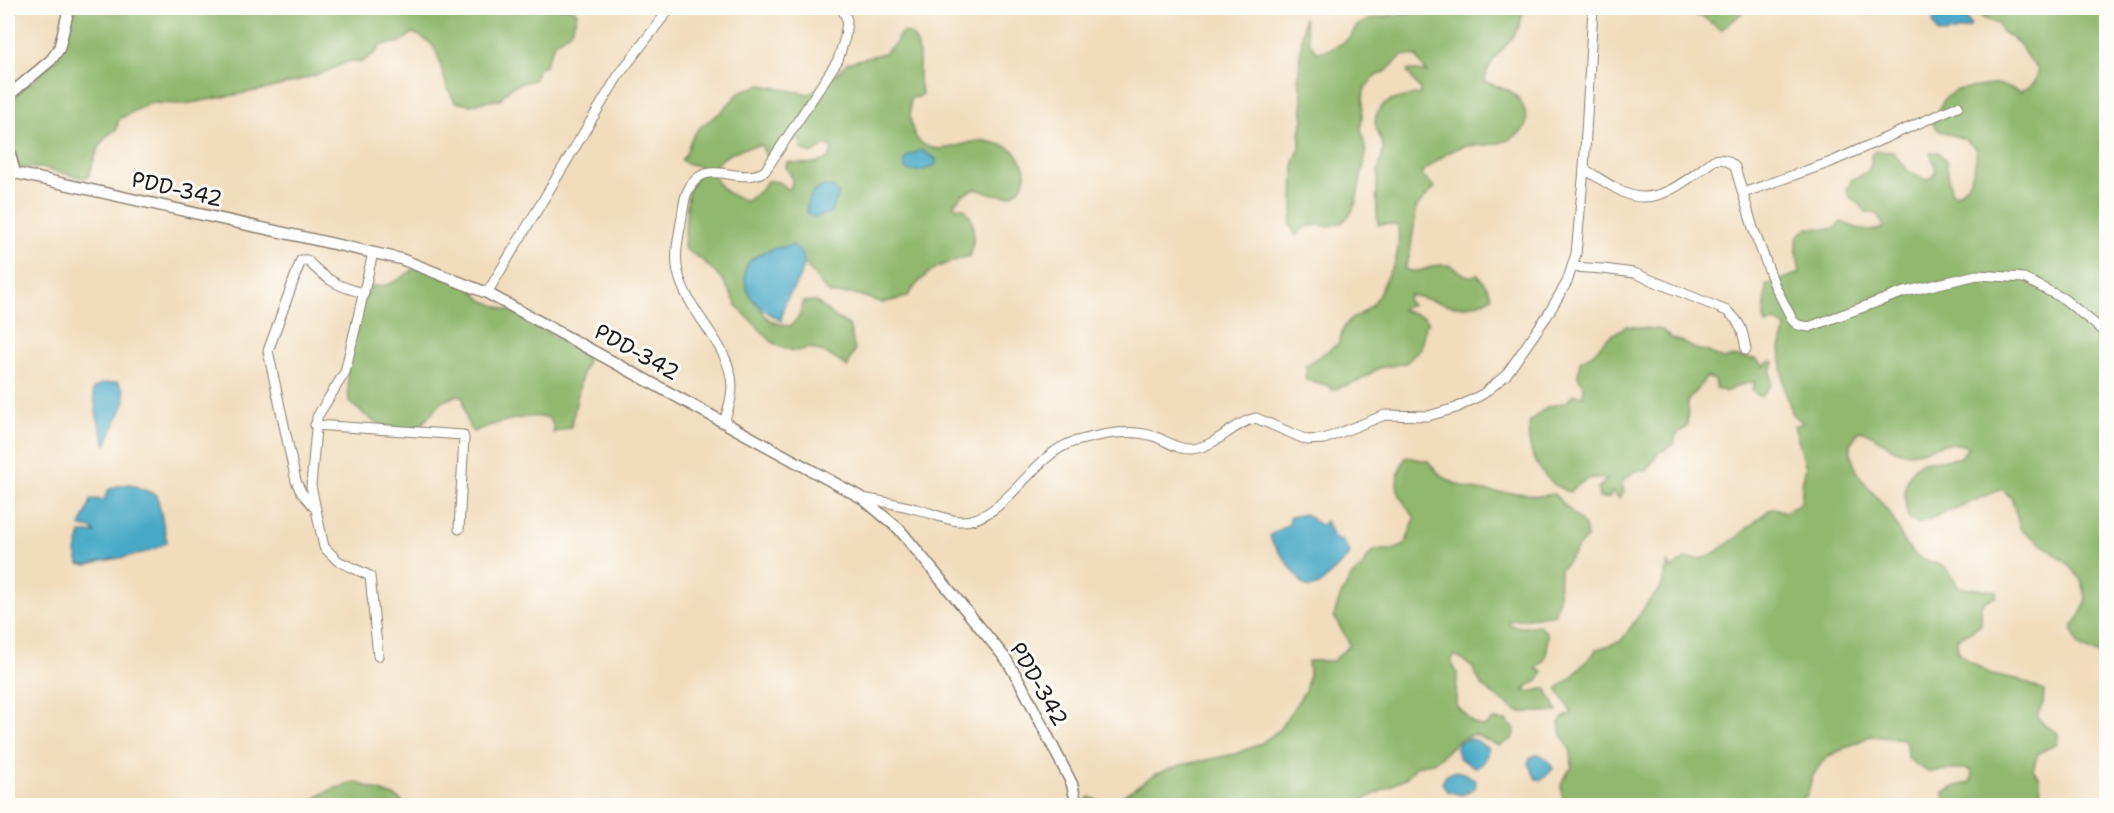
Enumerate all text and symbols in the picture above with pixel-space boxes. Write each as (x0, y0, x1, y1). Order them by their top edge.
street label: PDD-342 (129, 164, 225, 214)
street label: PDD-342 (589, 317, 685, 387)
street label: PDD-342 (1003, 637, 1075, 731)

